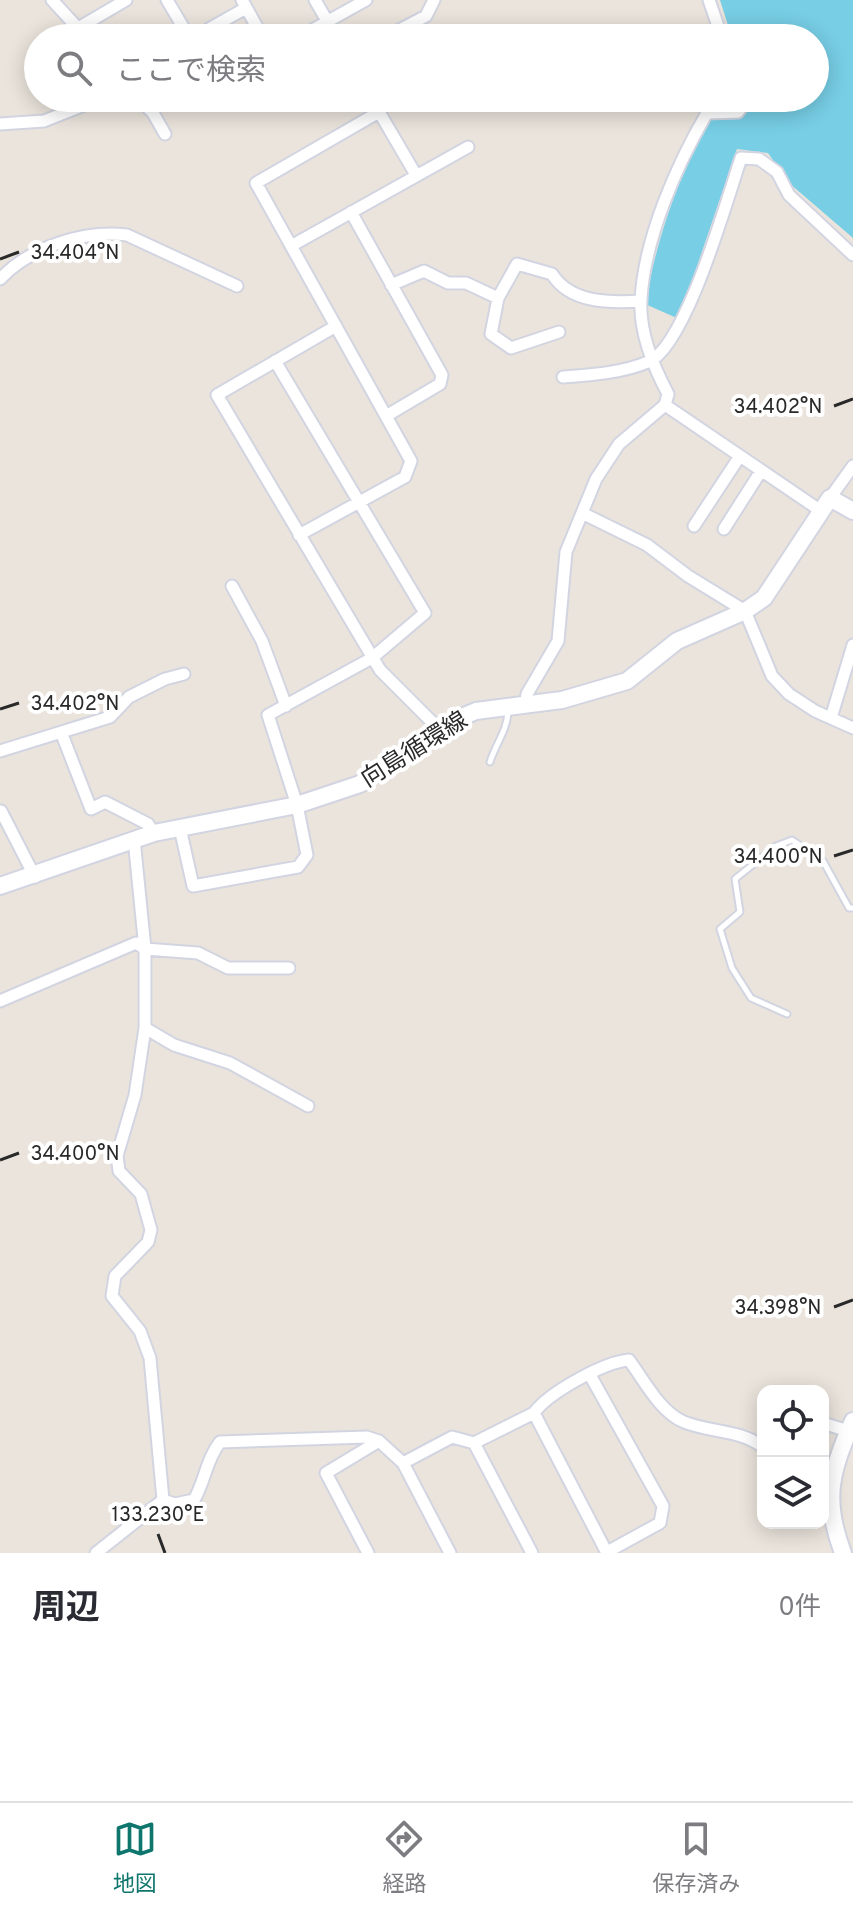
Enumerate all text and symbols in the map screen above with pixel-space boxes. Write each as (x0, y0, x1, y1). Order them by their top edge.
search box (24, 24, 829, 112)
icon: search (52, 46, 96, 90)
text: ここで検索 (116, 54, 266, 91)
text: 34.404°N (31, 241, 119, 267)
text: 34.402°N (734, 395, 822, 421)
text: 34.402°N (31, 692, 119, 718)
street label: 向島循環線 (356, 706, 474, 795)
text: 34.400°N (733, 845, 823, 871)
text: 34.400°N (30, 1142, 120, 1168)
text: 34.398°N (734, 1296, 822, 1322)
map controls (757, 1385, 829, 1529)
button: locate (757, 1385, 829, 1457)
button: layers (757, 1457, 829, 1529)
text: 133.230°E (111, 1503, 205, 1529)
text: 周辺 (32, 1588, 100, 1631)
text: 0件 (778, 1592, 821, 1625)
tab: 地図 (113, 1817, 157, 1899)
tab: 経路 (382, 1817, 426, 1899)
tab: 保存済み (652, 1817, 740, 1899)

